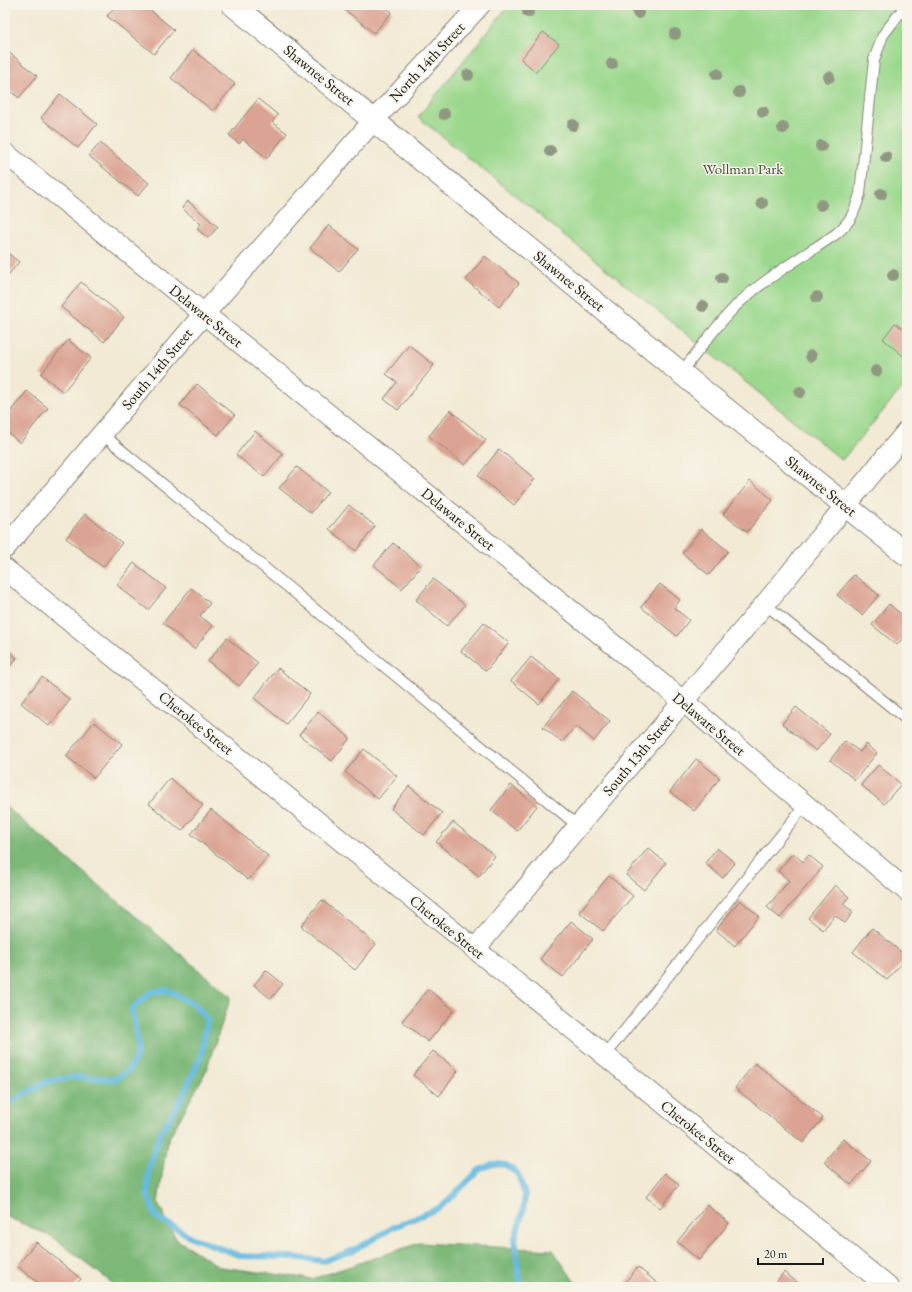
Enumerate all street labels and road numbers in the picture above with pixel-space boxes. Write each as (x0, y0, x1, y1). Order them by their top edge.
street label: North 14th Street (385, 17, 469, 106)
street label: Shawnee Street (280, 40, 359, 109)
street label: Shawnee Street (530, 246, 609, 315)
street label: Delaware Street (166, 280, 247, 351)
street label: South 14th Street (117, 324, 196, 413)
street label: Shawnee Street (782, 451, 861, 520)
street label: Delaware Street (418, 483, 499, 554)
street label: Cherokee Street (155, 687, 238, 759)
street label: Delaware Street (669, 688, 750, 760)
street label: South 13th Street (598, 710, 677, 799)
street label: Cherokee Street (406, 891, 489, 963)
street label: Cherokee Street (657, 1096, 740, 1168)

